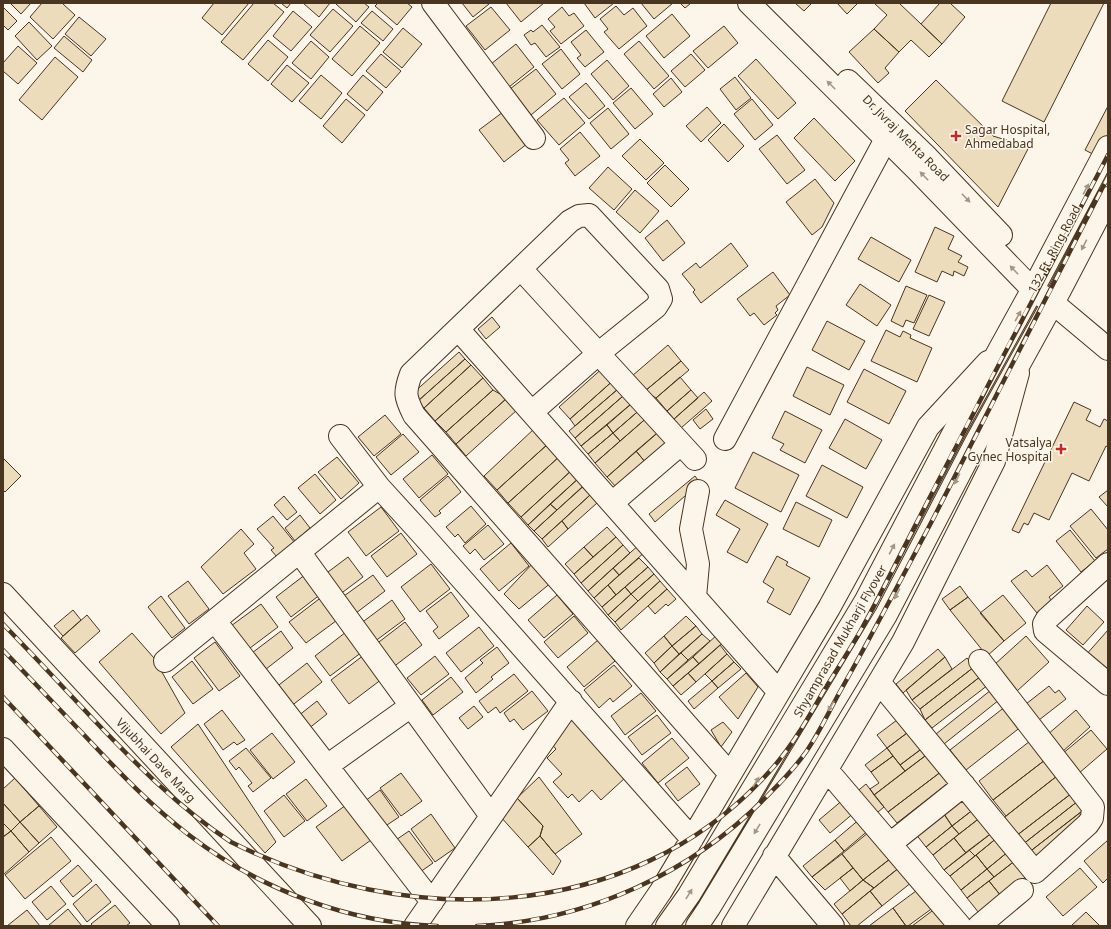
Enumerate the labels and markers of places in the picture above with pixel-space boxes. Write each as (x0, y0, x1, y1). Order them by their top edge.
place label: Sagar Hospital, Ahmedabad (965, 121, 1050, 152)
marker: Sagar Hospital, Ahmedabad (950, 130, 962, 142)
place label: Vatsalya Gynec Hospital (968, 434, 1052, 465)
marker: Vatsalya Gynec Hospital (1055, 443, 1067, 455)

